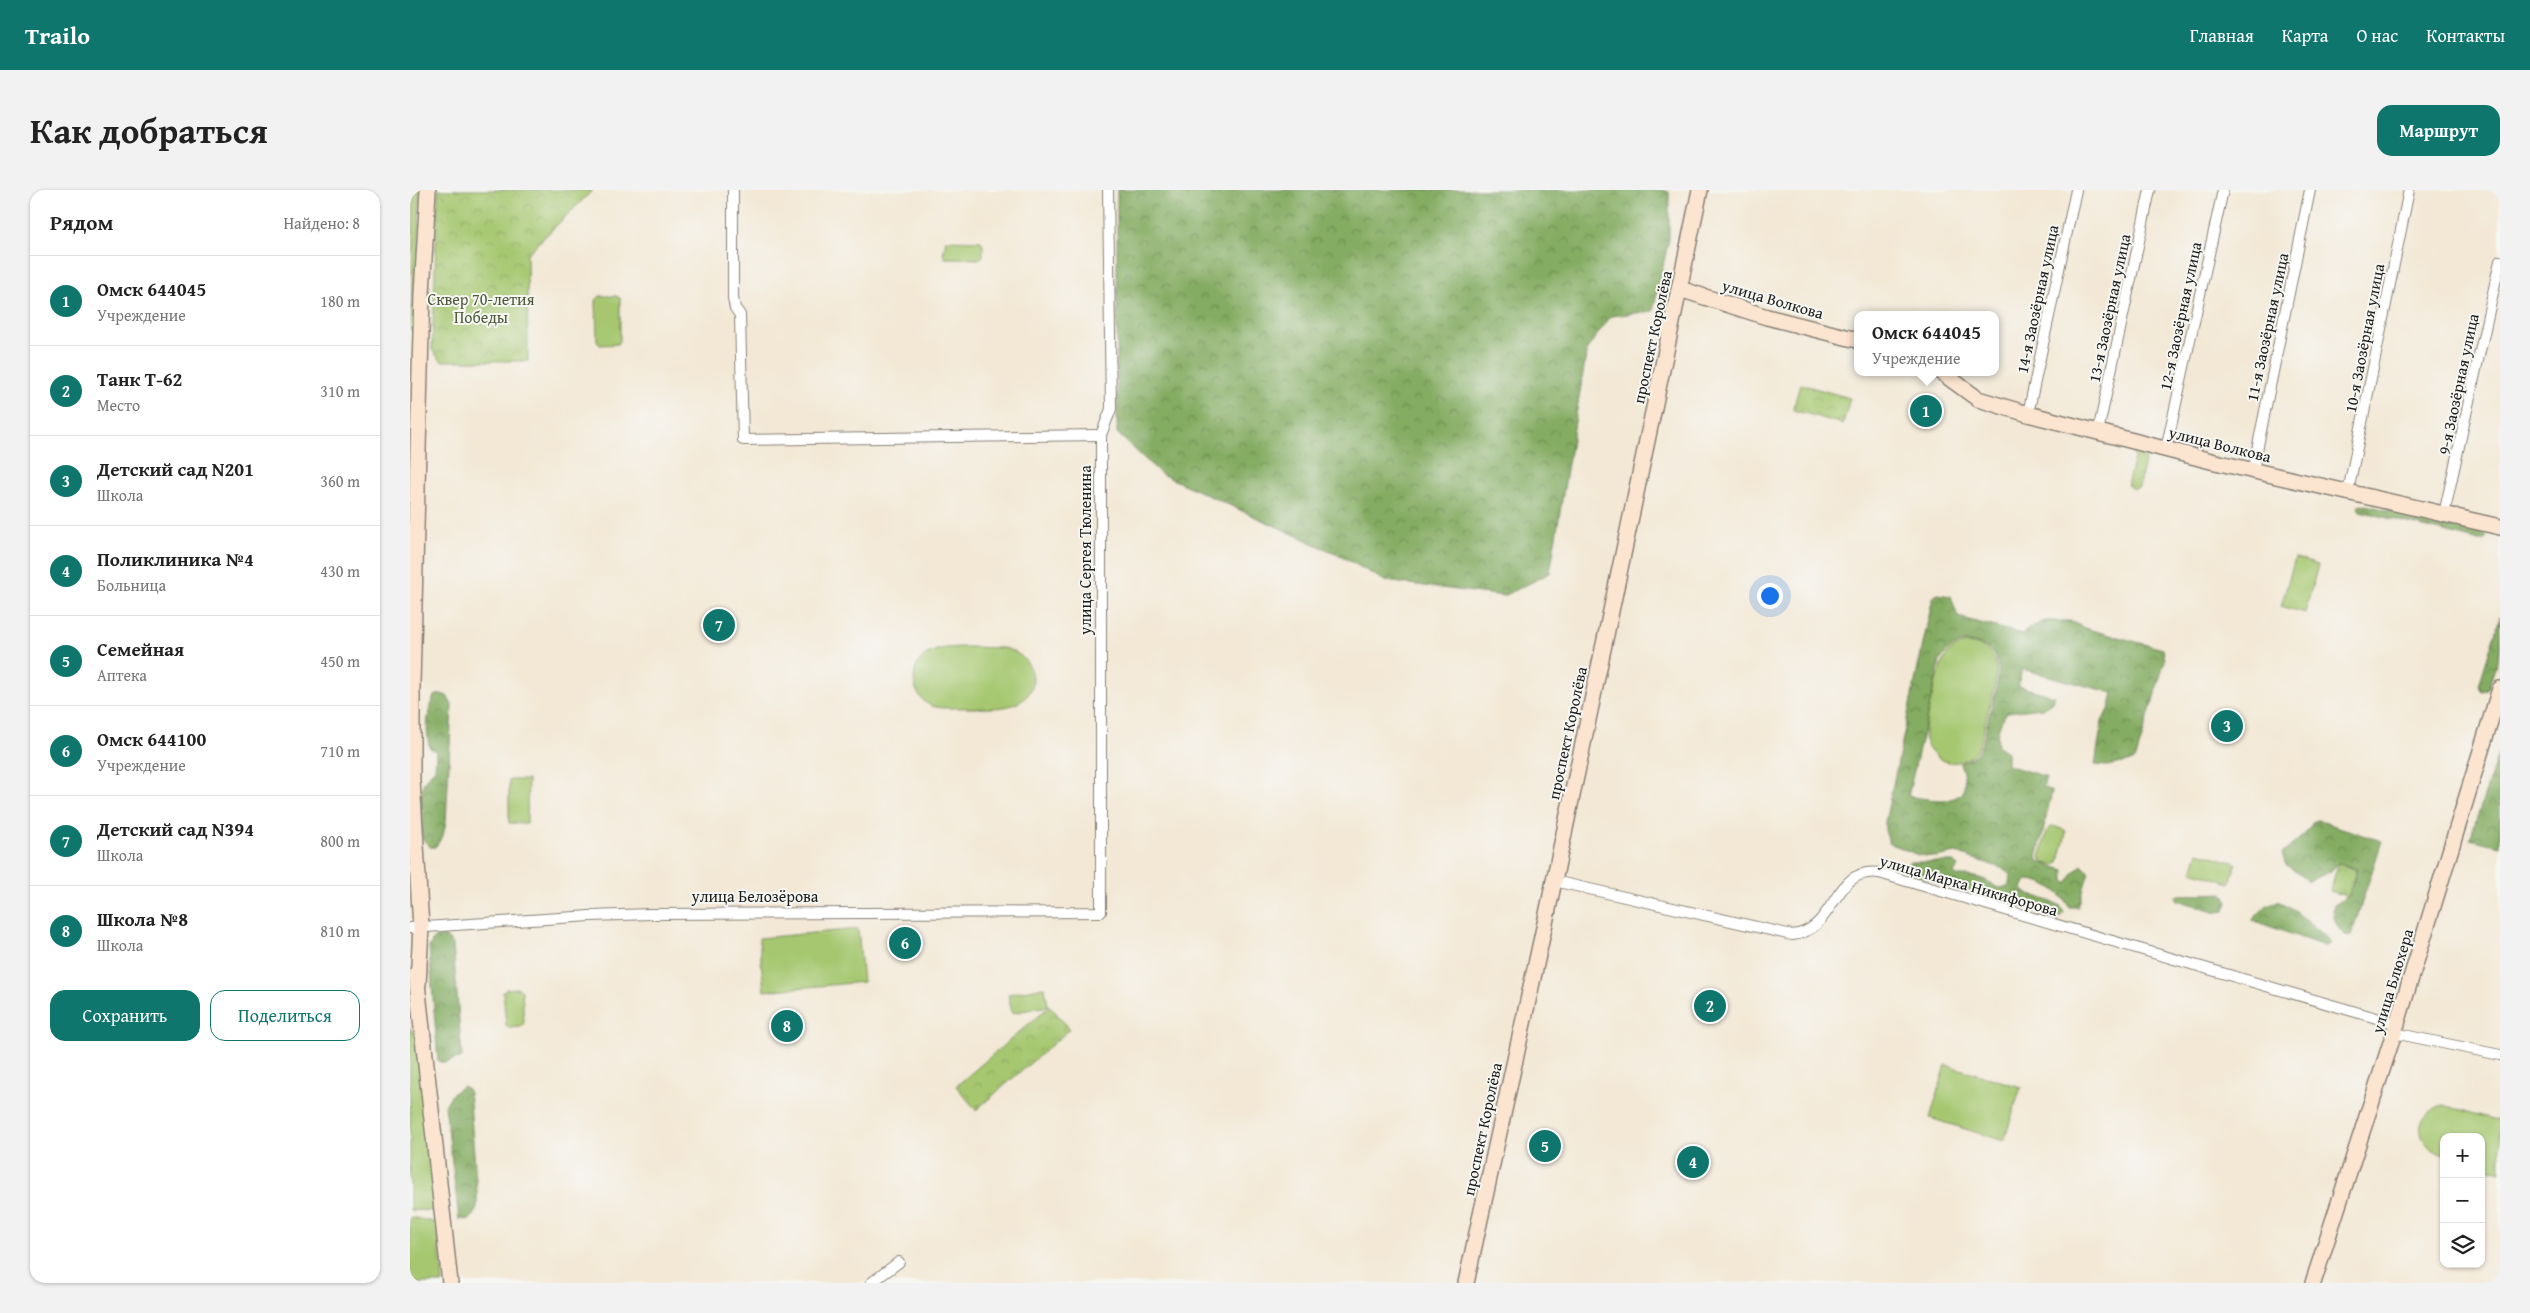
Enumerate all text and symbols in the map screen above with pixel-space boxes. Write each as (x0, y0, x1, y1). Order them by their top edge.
text: Trailo (25, 18, 90, 53)
text: Главная (2190, 22, 2254, 49)
text: Карта (2282, 22, 2328, 49)
text: О нас (2356, 22, 2398, 49)
text: Контакты (2426, 22, 2505, 49)
text: Как добраться (30, 105, 268, 156)
button: Маршрут (2377, 105, 2500, 156)
text: Рядом (50, 207, 113, 238)
text: Найдено: 8 (283, 211, 360, 235)
street label: 14-я Заозёрная улица (2010, 222, 2065, 376)
street label: 13-я Заозёрная улица (2082, 231, 2137, 385)
street label: 12-я Заозёрная улица (2153, 239, 2208, 393)
street label: 11-я Заозёрная улица (2240, 250, 2295, 404)
street label: 10-я Заозёрная улица (2338, 261, 2390, 415)
street label: проспект Королёва (1626, 268, 1678, 406)
street label: улица Волкова (1718, 273, 1827, 325)
text: Омск 644045 (97, 275, 206, 303)
park label: Сквер 70-летия Победы (427, 287, 535, 329)
text: 1 (62, 289, 70, 313)
text: 180 m (320, 289, 360, 313)
text: Учреждение (97, 303, 186, 327)
popup (1854, 311, 1999, 376)
street label: 9-я Заозёрная улица (2431, 311, 2485, 457)
text: Омск 644045 (1872, 318, 1981, 346)
text: Учреждение (1872, 346, 1961, 370)
text: Танк Т-62 (97, 365, 182, 393)
text: 2 (62, 379, 70, 403)
text: 310 m (320, 379, 360, 403)
pin: 1 (1910, 392, 1942, 430)
text: Место (97, 393, 140, 417)
street label: улица Волкова (2165, 419, 2274, 468)
text: Детский сад N201 (97, 455, 254, 483)
street label: улица Сергея Тюленина (1073, 465, 1097, 636)
text: 3 (62, 469, 70, 493)
text: 360 m (320, 469, 360, 493)
text: Школа (97, 483, 143, 507)
text: Поликлиника №4 (97, 545, 254, 573)
text: 4 (62, 559, 70, 583)
text: 430 m (320, 559, 360, 583)
text: Больница (97, 573, 166, 597)
your location (1757, 583, 1783, 609)
pin: 7 (703, 606, 735, 644)
text: Семейная (97, 635, 184, 663)
text: 5 (62, 649, 70, 673)
text: 450 m (320, 649, 360, 673)
text: Аптека (97, 663, 147, 687)
street label: проспект Королёва (1541, 664, 1593, 802)
pin: 3 (2211, 707, 2243, 745)
text: Омск 644100 (97, 725, 206, 753)
text: 6 (62, 739, 70, 763)
text: 710 m (320, 739, 360, 763)
text: Учреждение (97, 753, 186, 777)
text: Детский сад N394 (97, 815, 254, 843)
text: 7 (62, 829, 70, 853)
text: 800 m (320, 829, 360, 853)
text: Школа (97, 843, 143, 867)
street label: улица Марка Никифорова (1876, 848, 2061, 922)
street label: улица Белозёрова (691, 884, 819, 908)
text: Школа №8 (97, 905, 188, 933)
text: 8 (62, 919, 70, 943)
text: 810 m (320, 919, 360, 943)
pin: 6 (889, 924, 921, 962)
street label: улица Блюхера (2364, 925, 2419, 1037)
text: Школа (97, 933, 143, 957)
pin: 2 (1694, 987, 1726, 1025)
button: Сохранить (50, 990, 200, 1041)
button: Поделиться (210, 990, 360, 1041)
pin: 8 (771, 1007, 803, 1045)
street label: проспект Королёва (1456, 1060, 1508, 1198)
pin: 5 (1529, 1127, 1561, 1165)
map controls (2440, 1133, 2485, 1268)
button: + (2440, 1133, 2485, 1178)
pin: 4 (1677, 1143, 1709, 1181)
button: − (2440, 1178, 2485, 1223)
button: layers (2440, 1223, 2485, 1268)

